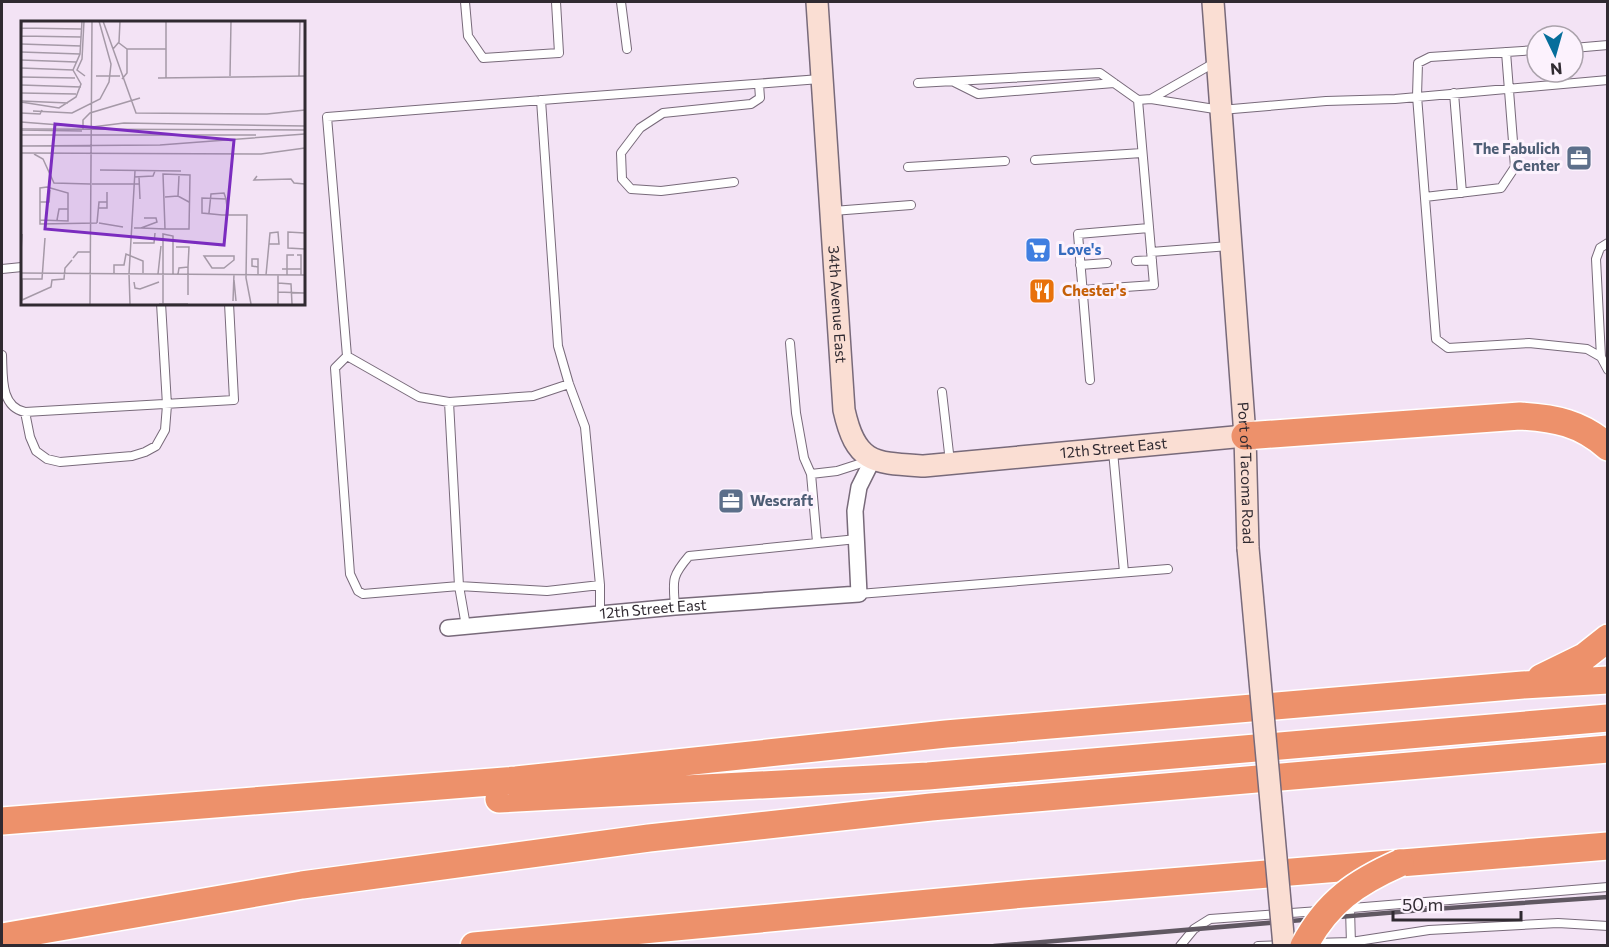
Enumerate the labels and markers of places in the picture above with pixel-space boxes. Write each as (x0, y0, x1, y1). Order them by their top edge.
place label: The Fabulich Center (1473, 139, 1560, 174)
office icon: The Fabulich Center (1564, 143, 1594, 173)
supermarket icon: Love's (1023, 235, 1053, 265)
place label: Love's (1058, 240, 1101, 258)
restaurant icon: Chester's (1027, 276, 1057, 306)
place label: Chester's (1062, 281, 1126, 299)
office icon: Wescraft (716, 486, 746, 516)
place label: Wescraft (750, 491, 813, 509)

